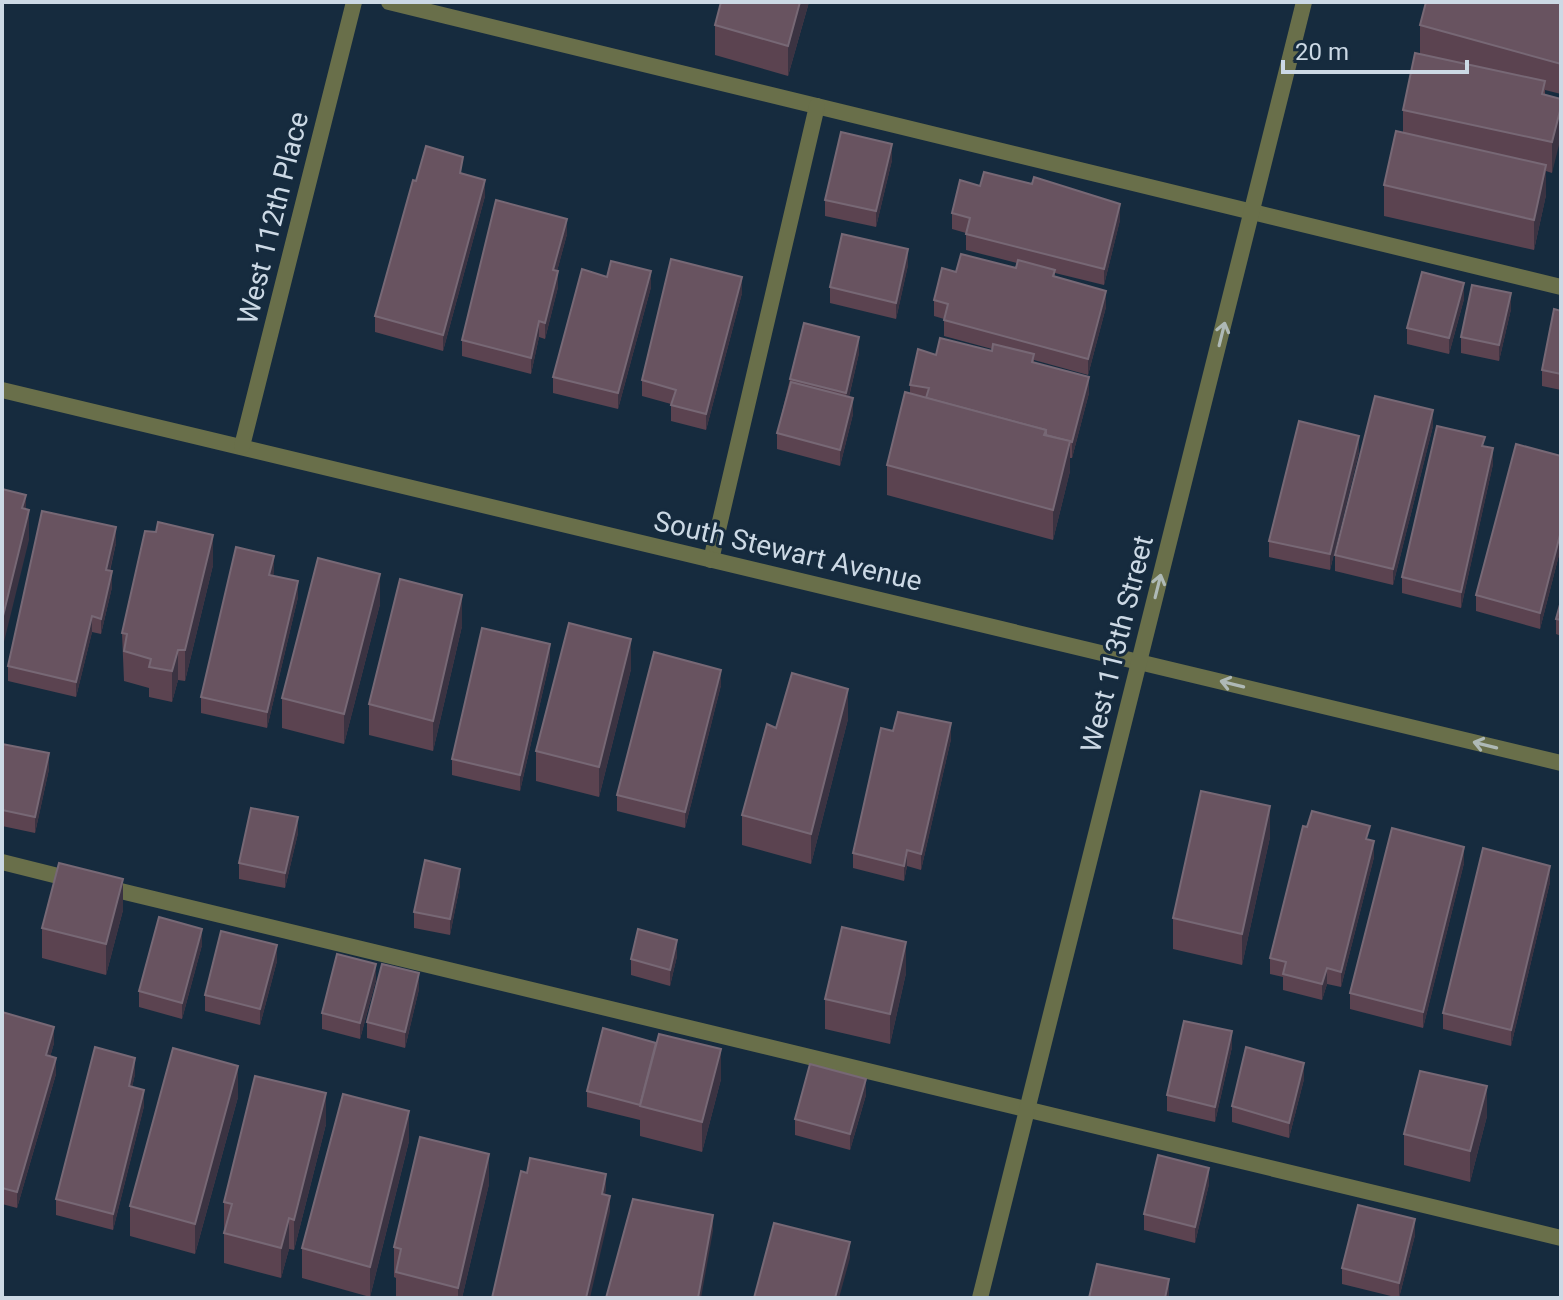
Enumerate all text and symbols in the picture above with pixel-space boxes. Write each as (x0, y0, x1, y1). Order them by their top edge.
scale bar (1283, 24, 1467, 74)
text: 20 m (1295, 38, 1349, 66)
street label: West 112th Place (231, 108, 315, 328)
one-way arrow (1215, 322, 1230, 347)
street label: South Stewart Avenue (651, 504, 925, 598)
street label: West 113th Street (1074, 532, 1160, 756)
one-way arrow (1152, 574, 1167, 600)
one-way arrow (1220, 676, 1246, 691)
one-way arrow (1473, 736, 1499, 751)

